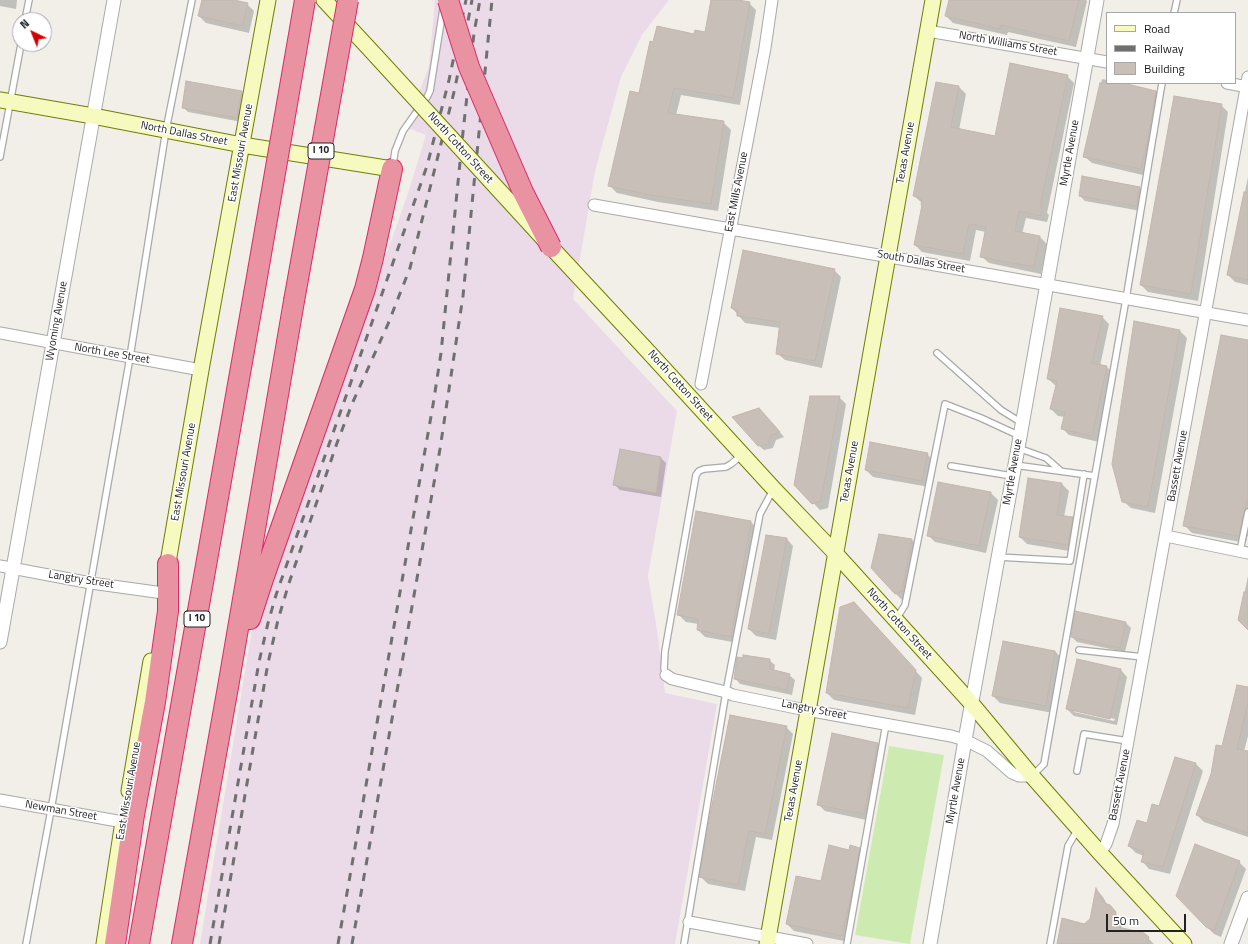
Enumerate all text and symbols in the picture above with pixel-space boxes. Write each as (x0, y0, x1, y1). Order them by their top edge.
north arrow (12, 12, 52, 52)
legend (1106, 12, 1236, 84)
text: N (16, 16, 33, 32)
text: Road (1144, 19, 1170, 38)
street label: North Williams Street (958, 29, 1058, 59)
text: Railway (1144, 39, 1184, 58)
text: Building (1144, 59, 1185, 78)
street label: East Missouri Avenue (226, 103, 256, 203)
street label: North Cotton Street (425, 110, 495, 186)
street label: North Dallas Street (139, 119, 229, 149)
street label: Myrtle Avenue (1058, 119, 1082, 187)
street label: Texas Avenue (894, 121, 918, 185)
road number: I 10 (308, 143, 334, 159)
street label: East Mills Avenue (723, 151, 751, 233)
street label: South Dallas Street (876, 248, 966, 276)
street label: Wyoming Avenue (43, 280, 71, 362)
street label: North Lee Street (73, 341, 151, 367)
street label: North Cotton Street (645, 348, 715, 424)
street label: East Missouri Avenue (169, 422, 199, 522)
street label: Bassett Avenue (1165, 429, 1191, 503)
street label: Myrtle Avenue (1001, 438, 1025, 506)
street label: Texas Avenue (838, 440, 862, 504)
street label: Langtry Street (47, 568, 115, 592)
street label: North Cotton Street (864, 586, 934, 662)
road number: I 10 (184, 611, 210, 627)
street label: Langtry Street (780, 697, 848, 723)
street label: East Missouri Avenue (114, 741, 144, 841)
street label: Bassett Avenue (1107, 748, 1133, 822)
street label: Myrtle Avenue (944, 757, 968, 825)
street label: Texas Avenue (782, 759, 806, 823)
street label: Newman Street (24, 798, 98, 824)
scale bar (1108, 906, 1188, 932)
text: 50 m (1113, 911, 1139, 930)

